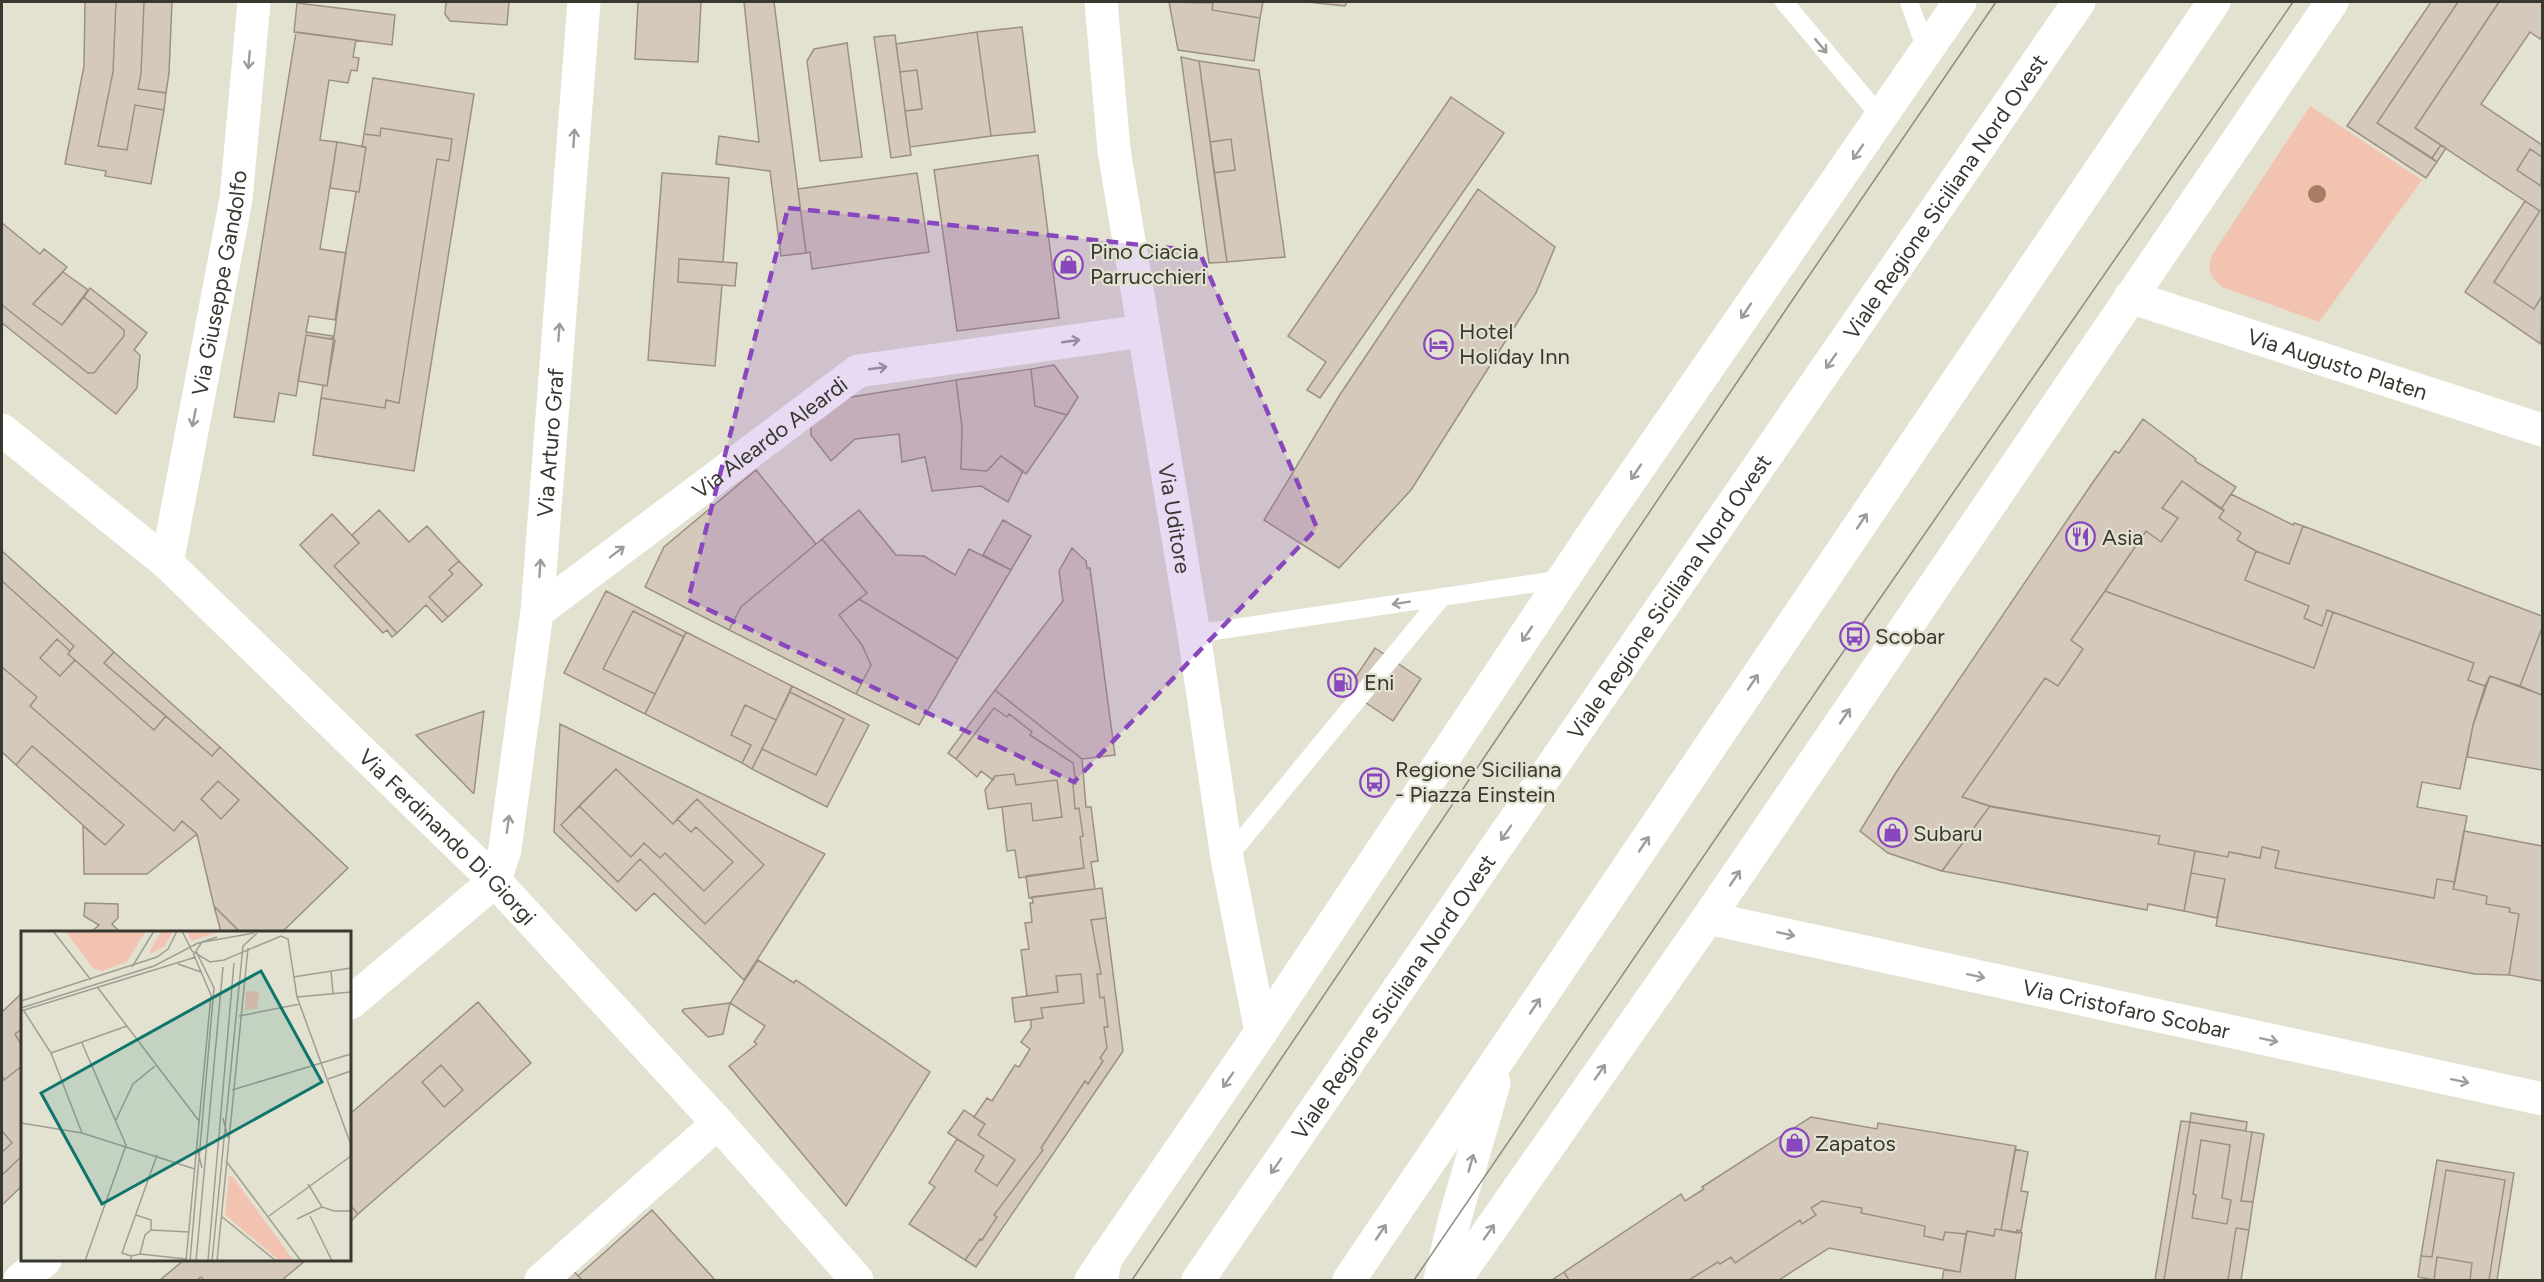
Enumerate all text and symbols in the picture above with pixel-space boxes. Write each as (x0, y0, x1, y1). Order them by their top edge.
one-way arrow (1815, 38, 1828, 54)
one-way arrow (243, 49, 254, 69)
street label: Viale Regione Siciliana Nord Ovest (1837, 49, 2053, 344)
one-way arrow (569, 128, 580, 148)
one-way arrow (1852, 143, 1864, 159)
street label: Via Giuseppe Gandolfo (186, 169, 252, 398)
place label: Pino Ciacia Parrucchieri (1090, 238, 1207, 290)
shop icon: Pino Ciacia Parrucchieri (1053, 248, 1085, 280)
one-way arrow (1740, 303, 1752, 319)
place label: Hotel Holiday Inn (1459, 318, 1570, 370)
one-way arrow (553, 322, 564, 342)
street label: Via Augusto Platen (2244, 322, 2431, 406)
hotel icon: Hotel Holiday Inn (1422, 328, 1454, 360)
one-way arrow (1060, 336, 1080, 347)
one-way arrow (1825, 352, 1837, 369)
one-way arrow (867, 363, 887, 374)
street label: Via Arturo Graf (531, 366, 569, 518)
street label: Via Aleardo Aleardi (687, 370, 853, 504)
one-way arrow (189, 408, 200, 428)
street label: Viale Regione Siciliana Nord Ovest (1561, 449, 1777, 744)
street label: Via Uditore (1153, 461, 1197, 575)
one-way arrow (1630, 464, 1642, 480)
one-way arrow (1857, 513, 1869, 530)
restaurant icon: Asia (2065, 521, 2097, 553)
place label: Asia (2102, 524, 2143, 551)
one-way arrow (609, 545, 625, 558)
one-way arrow (535, 559, 546, 579)
one-way arrow (1392, 598, 1412, 609)
bus stop icon: Scobar (1838, 620, 1870, 652)
place label: Scobar (1875, 623, 1945, 650)
one-way arrow (1520, 625, 1532, 642)
fuel station icon: Eni (1327, 666, 1359, 698)
place label: Eni (1364, 669, 1394, 696)
one-way arrow (1747, 675, 1759, 691)
one-way arrow (1839, 709, 1851, 725)
street label: Via Ferdinando Di Giorgi (353, 743, 542, 930)
place label: Regione Siciliana - Piazza Einstein (1395, 756, 1562, 808)
bus stop icon: Regione Siciliana - Piazza Einstein (1358, 766, 1390, 798)
one-way arrow (503, 815, 514, 835)
shop icon: Subaru (1876, 817, 1908, 849)
place label: Subaru (1913, 820, 1983, 847)
one-way arrow (1500, 824, 1512, 840)
one-way arrow (1638, 836, 1650, 853)
street label: Viale Regione Siciliana Nord Ovest (1286, 849, 1501, 1145)
one-way arrow (1729, 870, 1741, 886)
one-way arrow (1776, 929, 1795, 941)
inset map (21, 931, 351, 1261)
one-way arrow (1966, 971, 1985, 982)
street label: Via Cristofaro Scobar (2020, 973, 2233, 1045)
one-way arrow (1529, 998, 1541, 1014)
one-way arrow (2260, 1034, 2279, 1046)
one-way arrow (1594, 1065, 1606, 1081)
one-way arrow (1222, 1072, 1234, 1088)
one-way arrow (2450, 1076, 2469, 1087)
shop icon: Zapatos (1778, 1127, 1810, 1159)
place label: Zapatos (1815, 1130, 1896, 1157)
one-way arrow (1466, 1154, 1477, 1173)
one-way arrow (1270, 1157, 1282, 1174)
one-way arrow (1375, 1224, 1387, 1241)
one-way arrow (1483, 1225, 1495, 1241)

